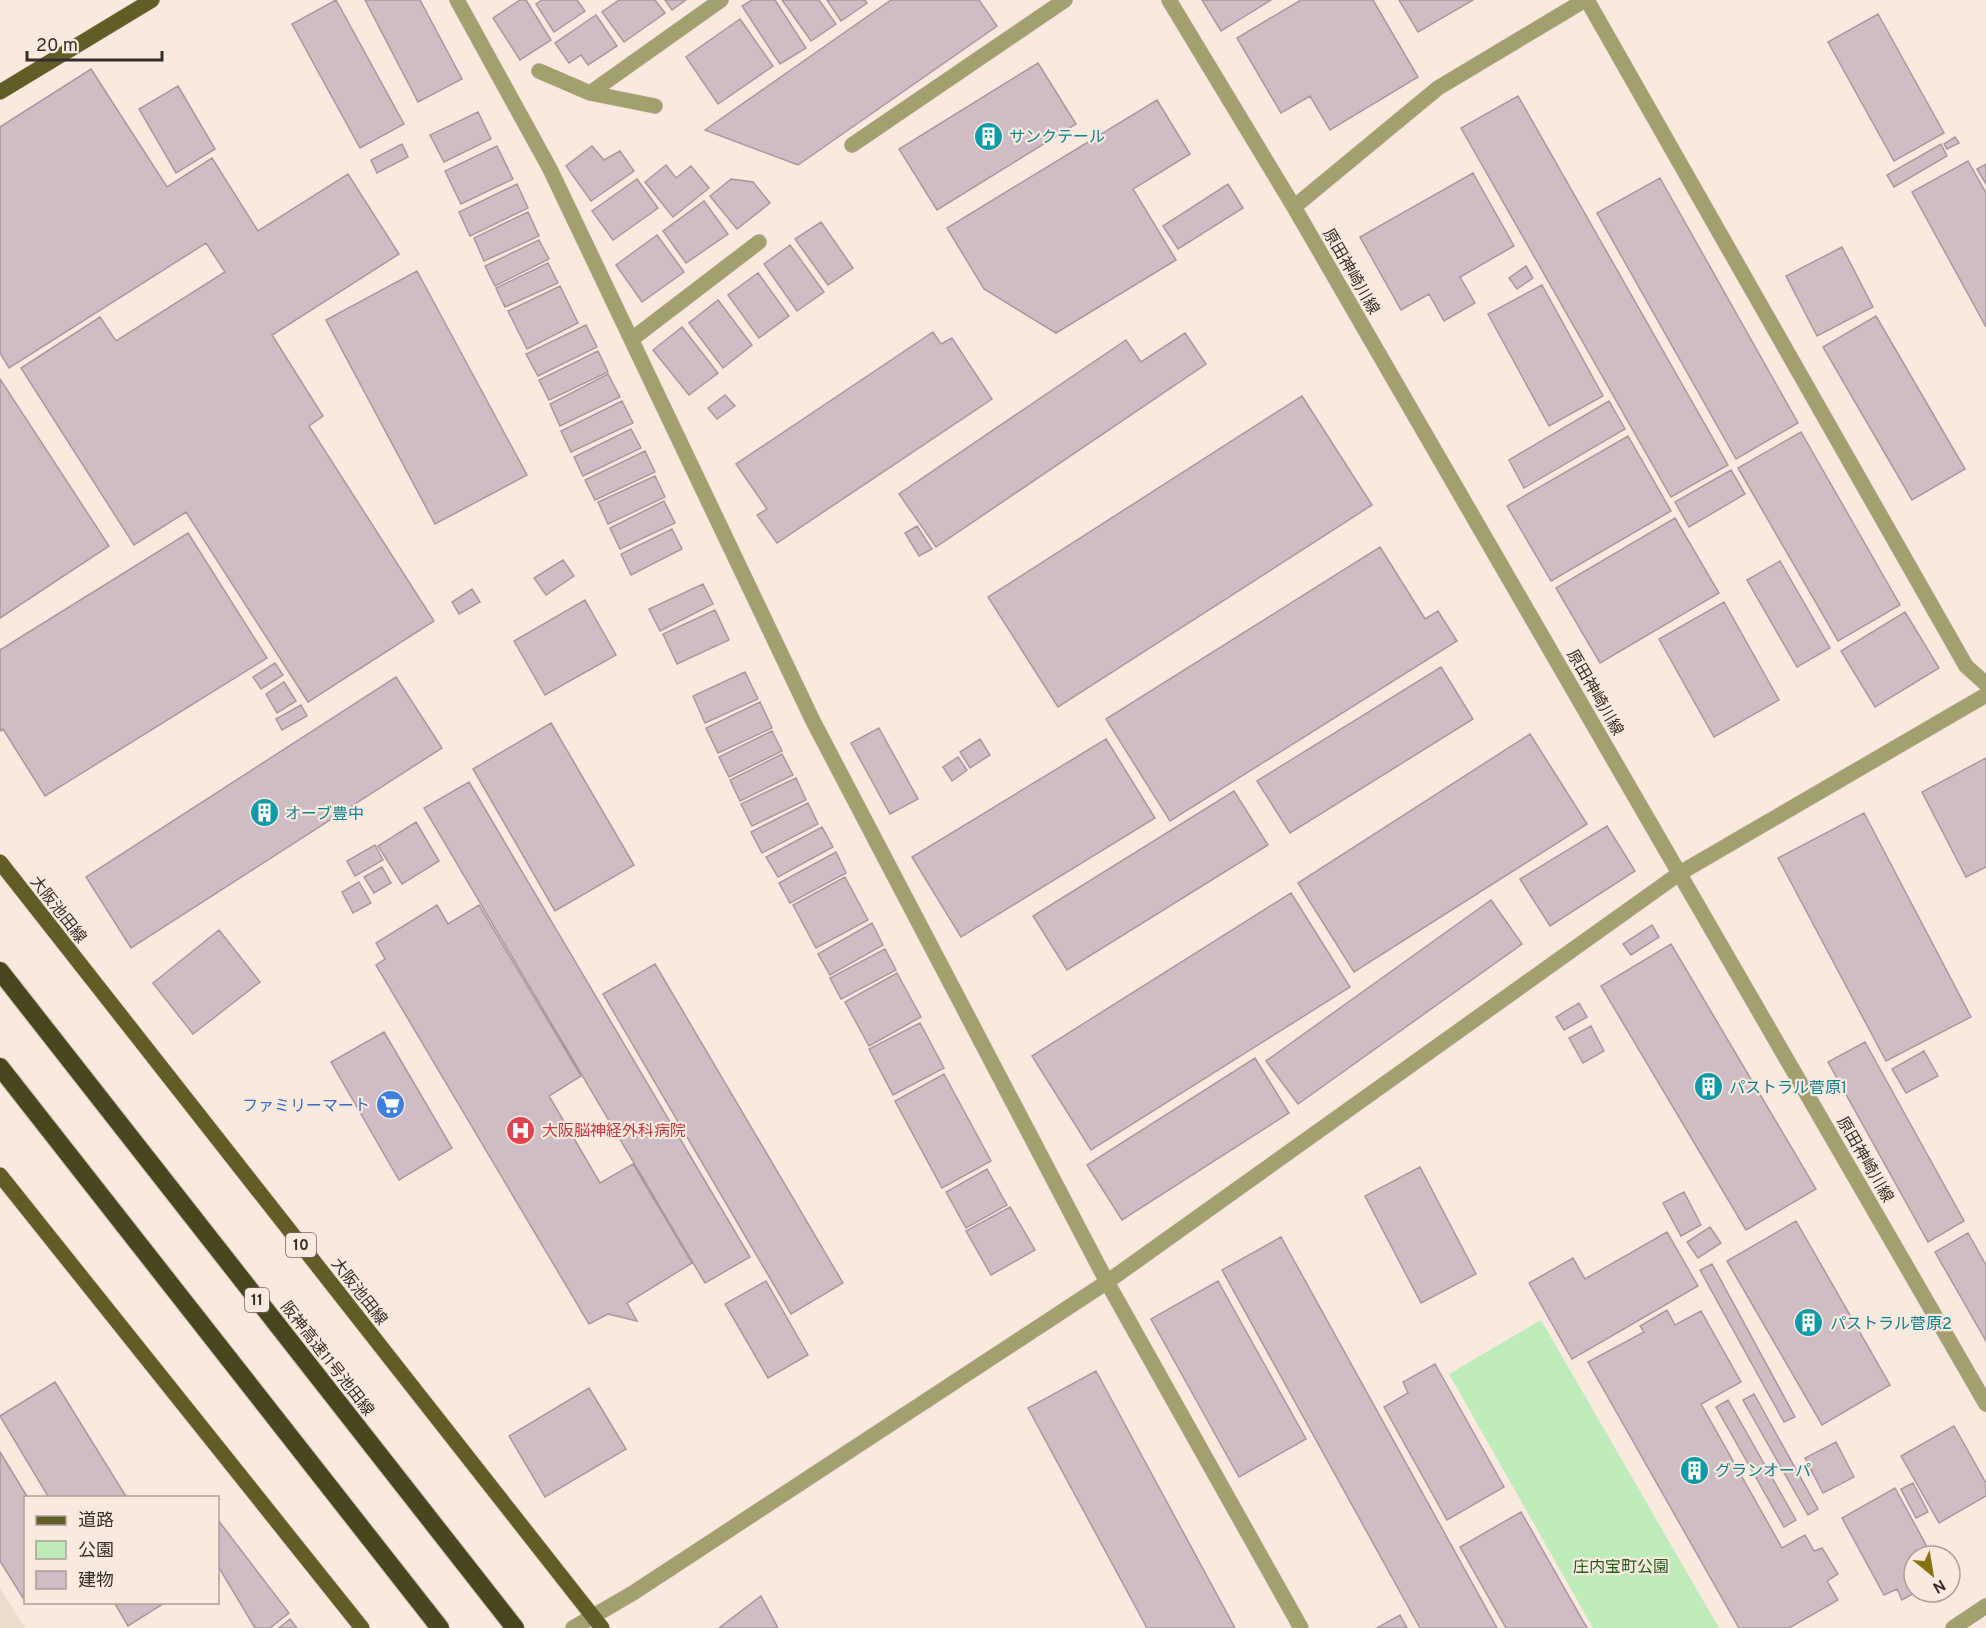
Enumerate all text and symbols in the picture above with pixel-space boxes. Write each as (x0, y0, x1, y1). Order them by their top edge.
scale bar (27, 24, 162, 62)
text: 20 m (36, 35, 78, 58)
building icon: サンクテール (972, 120, 1004, 152)
place label: サンクテール (1009, 128, 1105, 148)
street label: 原田神崎川線 (1318, 225, 1383, 319)
street label: 原田神崎川線 (1562, 646, 1627, 740)
building icon: オーブ豊中 (248, 797, 280, 829)
place label: オーブ豊中 (285, 805, 364, 825)
street label: 大阪池田線 (25, 873, 90, 948)
building icon: パストラル菅原1 (1692, 1071, 1724, 1103)
place label: パストラル菅原1 (1729, 1079, 1847, 1099)
supermarket icon: ファミリーマート (375, 1089, 407, 1121)
place label: ファミリーマート (242, 1097, 370, 1117)
street label: 原田神崎川線 (1832, 1113, 1897, 1207)
hospital icon: 大阪脳神経外科病院 (505, 1114, 537, 1146)
place label: 大阪脳神経外科病院 (542, 1122, 686, 1142)
road number: 10 (286, 1233, 316, 1257)
street label: 大阪池田線 (326, 1255, 391, 1330)
road number: 11 (245, 1288, 269, 1312)
street label: 阪神高速11号池田線 (275, 1298, 377, 1421)
building icon: パストラル菅原2 (1793, 1307, 1825, 1339)
place label: パストラル菅原2 (1830, 1315, 1952, 1335)
building icon: グランオーパ (1678, 1454, 1710, 1486)
place label: グランオーパ (1715, 1462, 1811, 1482)
legend (24, 1496, 219, 1604)
text: 道路 (78, 1510, 114, 1533)
text: 公園 (78, 1540, 114, 1563)
north arrow (1902, 1544, 1962, 1604)
park label: 庄内宝町公園 (1573, 1558, 1669, 1578)
text: 建物 (78, 1570, 114, 1593)
text: N (1929, 1574, 1948, 1597)

